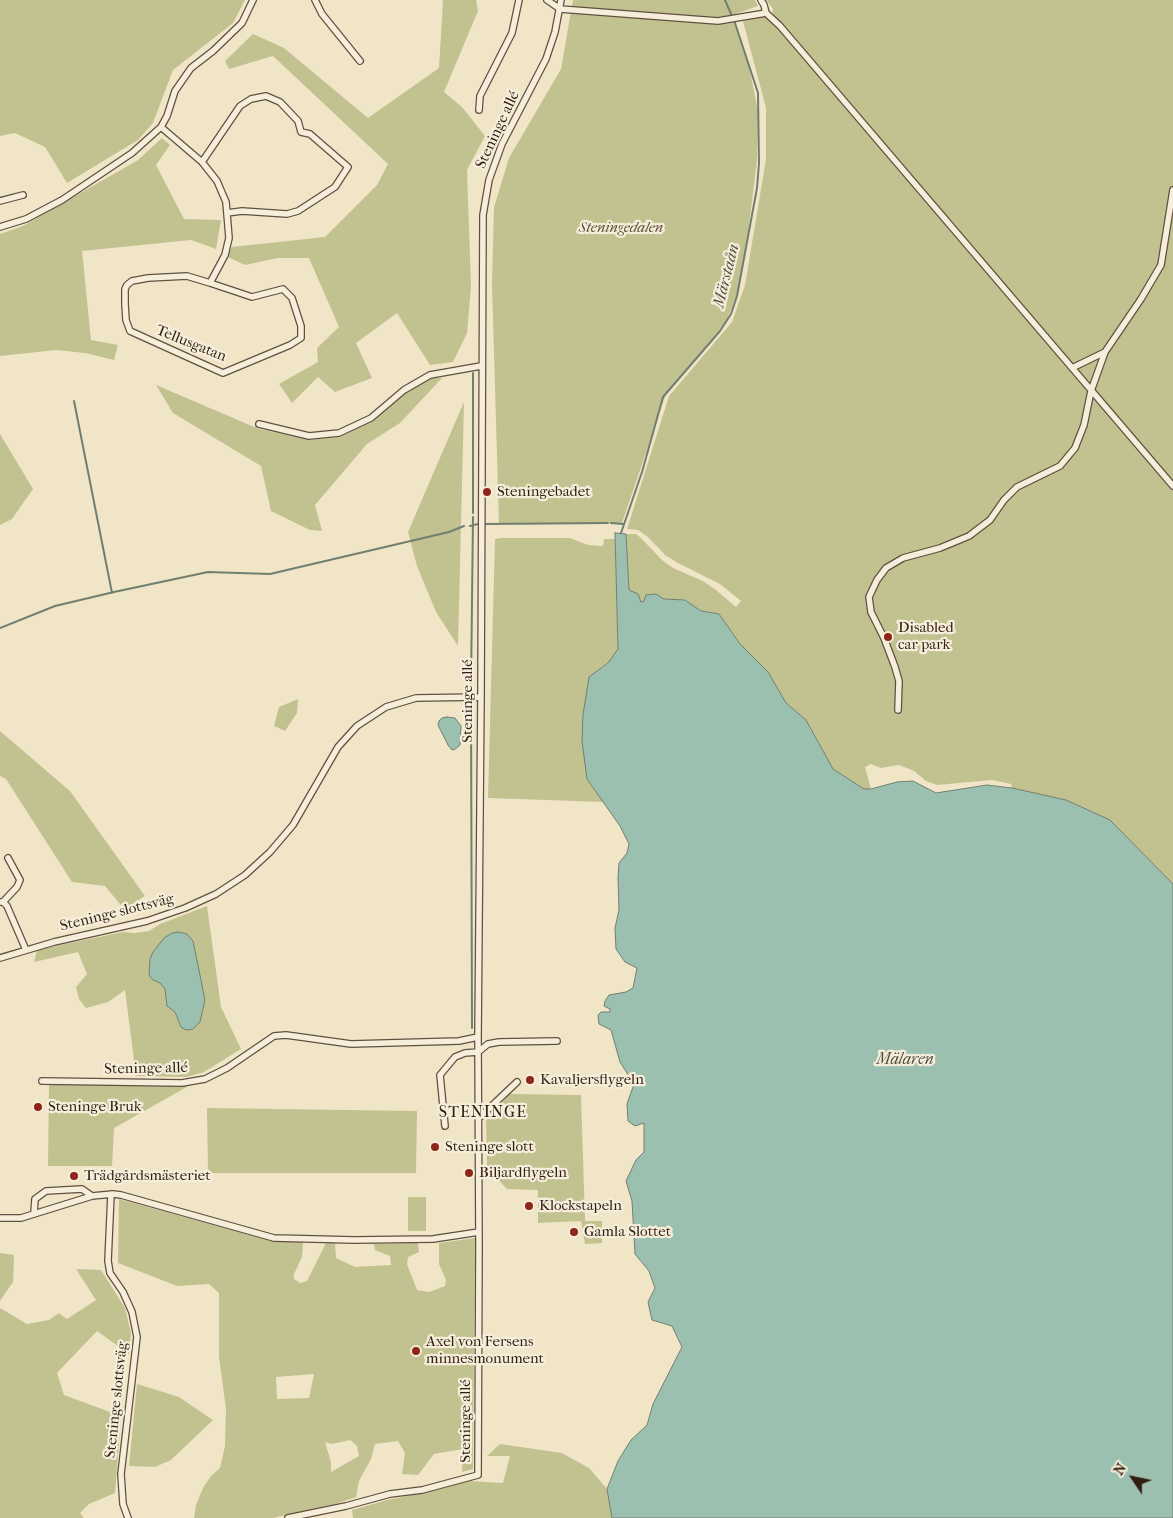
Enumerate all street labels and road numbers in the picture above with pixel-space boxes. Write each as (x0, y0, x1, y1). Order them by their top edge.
street label: Steninge allé (472, 88, 524, 172)
street label: Tellusgatan (153, 322, 229, 366)
street label: Steninge allé (459, 659, 477, 743)
street label: Steninge slottsväg (58, 890, 176, 936)
street label: Steninge allé (104, 1059, 188, 1079)
street label: Steninge slottsväg (102, 1341, 132, 1459)
street label: Steninge allé (457, 1379, 475, 1463)

